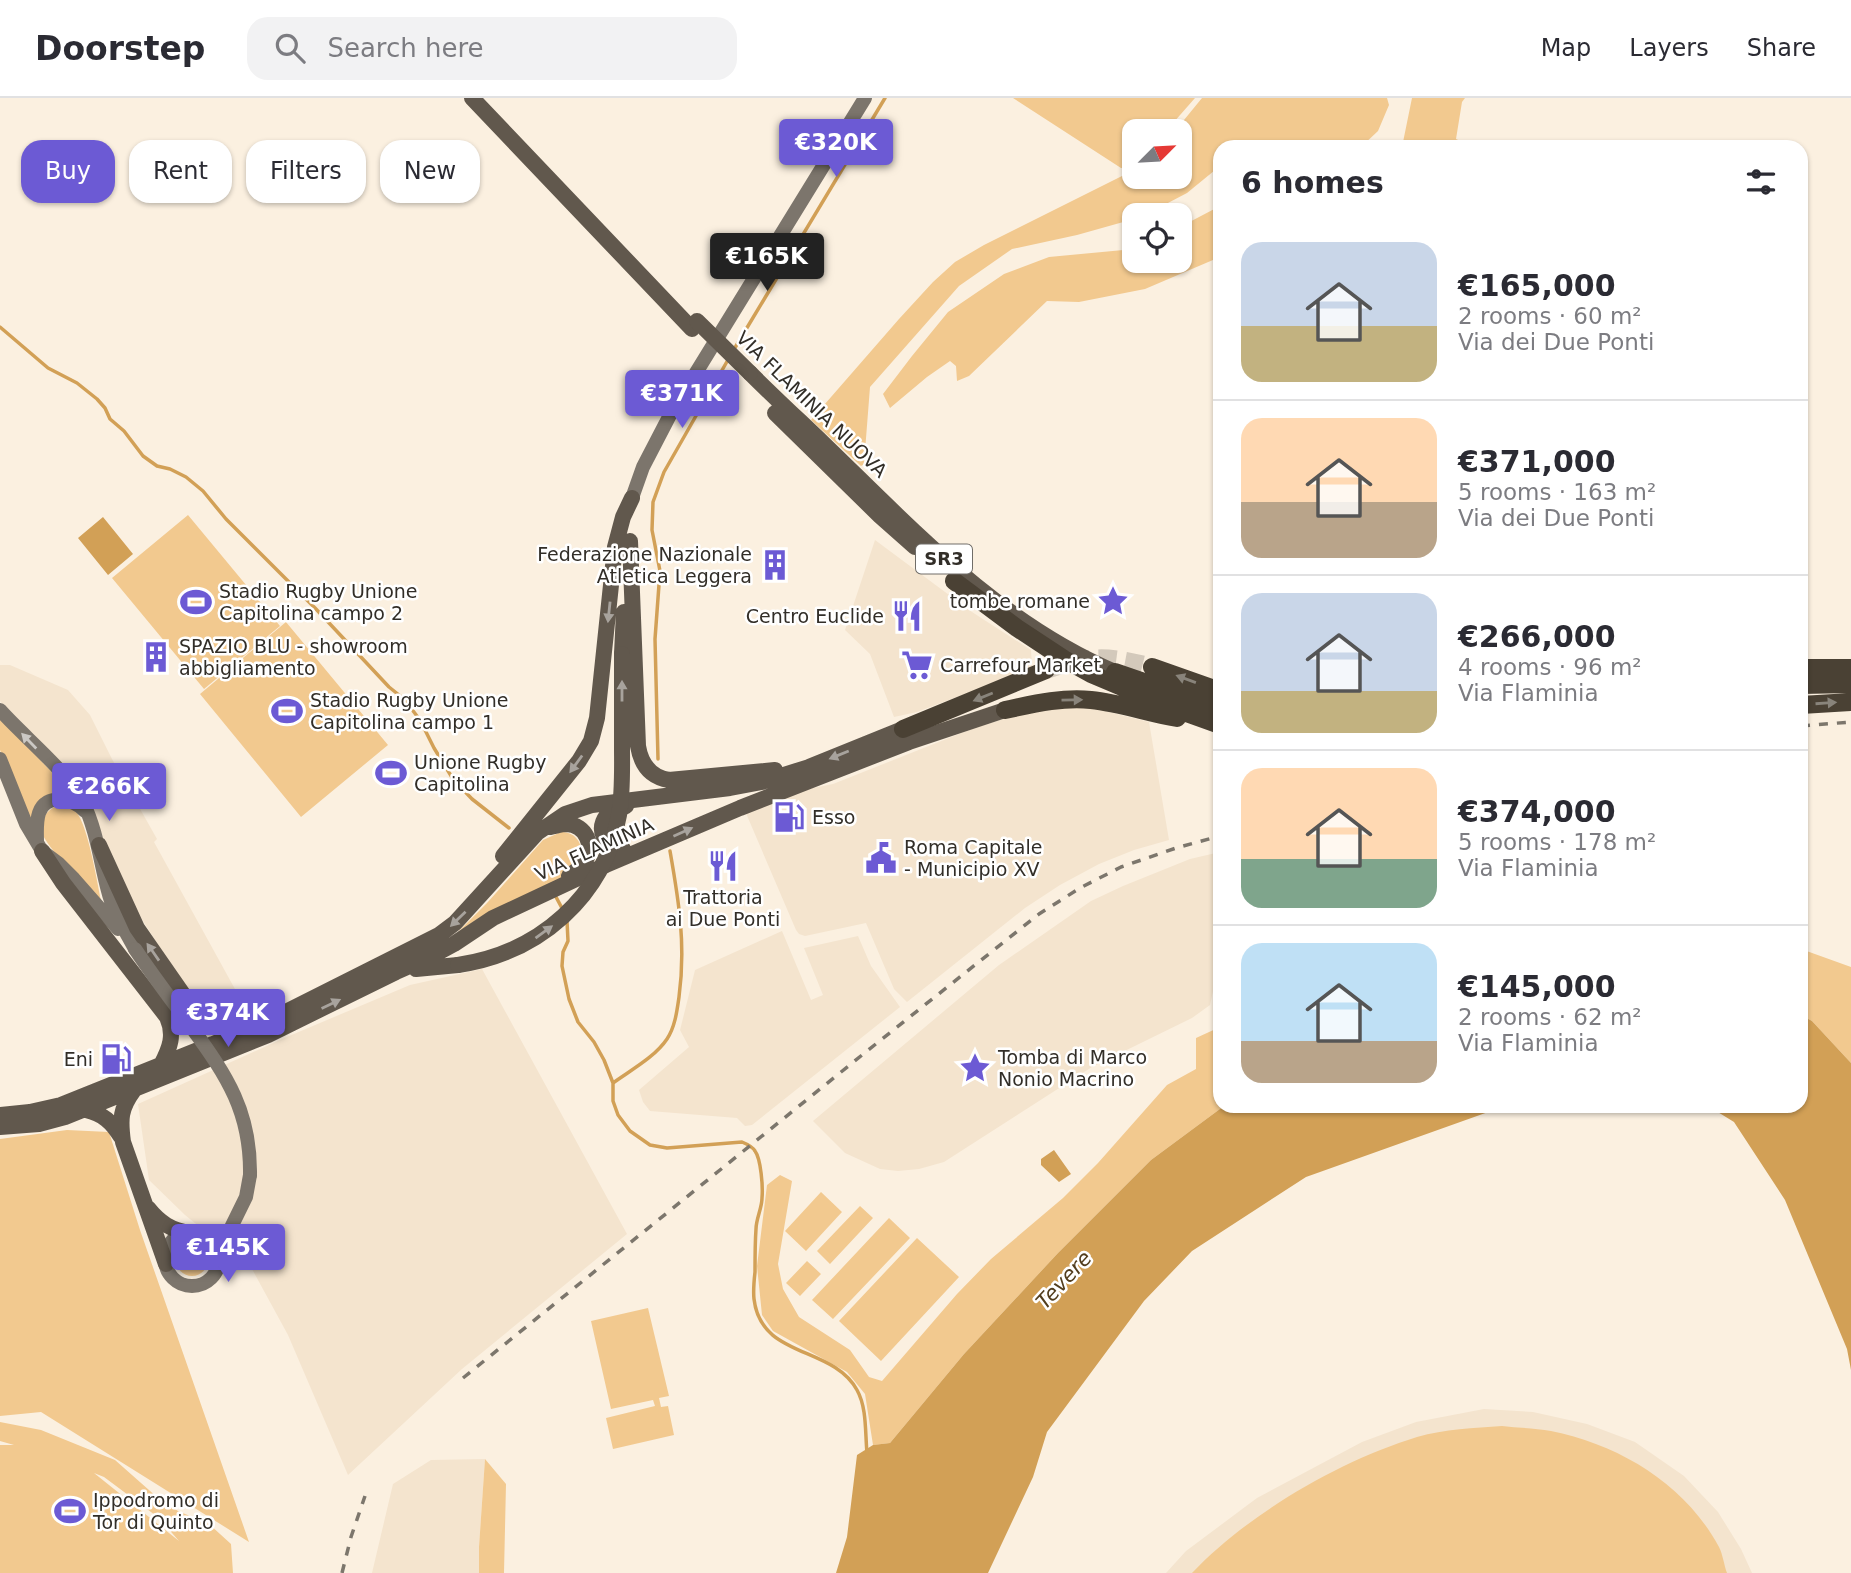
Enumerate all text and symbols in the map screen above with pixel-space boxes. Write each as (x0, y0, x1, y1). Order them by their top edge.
search box (247, 17, 737, 80)
text: Doorstep (35, 29, 205, 68)
icon: search (271, 29, 309, 67)
text: Search here (327, 33, 484, 63)
text: Map (1541, 34, 1591, 62)
text: Layers (1629, 34, 1709, 62)
text: Share (1747, 34, 1816, 62)
north arrow (1122, 119, 1192, 189)
map controls (1122, 119, 1192, 273)
pin: €320K (787, 120, 885, 179)
text: €320K (795, 129, 877, 155)
chip: Buy (21, 140, 115, 203)
chip: Rent (129, 140, 232, 203)
chip: Filters (246, 140, 366, 203)
chip: New (380, 140, 480, 203)
icon: filters (1742, 163, 1780, 201)
text: 6 homes (1241, 165, 1384, 200)
button: locate (1122, 203, 1192, 273)
pin: €165K (718, 234, 816, 293)
text: €165K (726, 243, 808, 269)
text: €165,000 (1458, 268, 1616, 303)
icon: home (1297, 270, 1381, 354)
text: 2 rooms · 60 m² (1458, 303, 1642, 329)
street label: VIA FLAMINIA NUOVA (732, 326, 892, 482)
text: Via dei Due Ponti (1458, 329, 1654, 355)
pin: €371K (633, 370, 731, 430)
text: €371K (641, 380, 723, 406)
text: €371,000 (1458, 444, 1616, 479)
icon: home (1297, 446, 1381, 530)
text: 5 rooms · 163 m² (1458, 479, 1656, 505)
text: Via dei Due Ponti (1458, 505, 1654, 531)
place label: Federazione Nazionale Atletica Leggera (537, 543, 752, 587)
road number: SR3 (916, 545, 972, 574)
building icon: Federazione Nazionale Atletica Leggera (758, 548, 792, 582)
place label: Stadio Rugby Unione Capitolina campo 2 (219, 580, 418, 624)
place icon: tombe romane (1096, 584, 1130, 618)
sports icon: Stadio Rugby Unione Capitolina campo 2 (179, 585, 213, 619)
place label: tombe romane (950, 590, 1090, 612)
restaurant icon: Centro Euclide (890, 599, 924, 633)
one-way arrow (603, 601, 614, 623)
place label: Centro Euclide (746, 605, 884, 627)
text: €266,000 (1458, 619, 1616, 654)
icon: home (1297, 621, 1381, 705)
place label: SPAZIO BLU - showroom abbigliamento (179, 635, 408, 679)
building icon: SPAZIO BLU - showroom abbigliamento (139, 640, 173, 674)
supermarket icon: Carrefour Market (900, 648, 934, 682)
place label: Carrefour Market (940, 654, 1101, 676)
text: 4 rooms · 96 m² (1458, 654, 1642, 680)
one-way arrow (1175, 673, 1196, 684)
one-way arrow (616, 679, 628, 701)
text: Via Flaminia (1458, 680, 1599, 706)
place label: Stadio Rugby Unione Capitolina campo 1 (310, 689, 509, 733)
one-way arrow (973, 691, 994, 702)
sports icon: Stadio Rugby Unione Capitolina campo 1 (270, 694, 304, 728)
one-way arrow (1062, 694, 1084, 706)
one-way arrow (1815, 697, 1837, 708)
one-way arrow (22, 733, 38, 750)
one-way arrow (829, 749, 850, 760)
place label: Unione Rugby Capitolina (414, 751, 546, 795)
one-way arrow (569, 755, 583, 773)
sports icon: Unione Rugby Capitolina (374, 756, 408, 790)
pin: €266K (60, 764, 158, 823)
text: €266K (68, 773, 150, 799)
text: €374,000 (1458, 794, 1616, 829)
icon: home (1297, 796, 1381, 880)
fuel station icon: Esso (772, 800, 806, 834)
place label: Esso (812, 806, 855, 828)
street label: VIA FLAMINIA (531, 813, 657, 885)
one-way arrow (673, 826, 694, 837)
text: 5 rooms · 178 m² (1458, 829, 1656, 855)
place label: Roma Capitale - Municipio XV (904, 836, 1042, 880)
public building icon: Roma Capitale - Municipio XV (864, 841, 898, 875)
restaurant icon: Trattoria ai Due Ponti (706, 849, 740, 883)
text: Via Flaminia (1458, 855, 1599, 881)
place label: Trattoria ai Due Ponti (666, 886, 780, 930)
one-way arrow (450, 911, 467, 927)
one-way arrow (535, 925, 553, 939)
one-way arrow (146, 943, 160, 961)
text: €145,000 (1458, 969, 1616, 1004)
icon: home (1297, 971, 1381, 1055)
pin: €374K (179, 990, 277, 1049)
text: €374K (187, 999, 269, 1025)
one-way arrow (321, 999, 341, 1010)
text: 2 rooms · 62 m² (1458, 1004, 1642, 1030)
text: Via Flaminia (1458, 1030, 1599, 1056)
fuel station icon: Eni (99, 1042, 133, 1076)
place label: Tomba di Marco Nonio Macrino (997, 1046, 1147, 1090)
place label: Eni (64, 1048, 93, 1070)
place icon: Tomba di Marco Nonio Macrino (958, 1051, 992, 1085)
pin: €145K (179, 1224, 277, 1284)
text: €145K (187, 1234, 269, 1260)
water label: Tevere (1031, 1246, 1097, 1314)
place label: Ippodromo di Tor di Quinto (92, 1489, 219, 1533)
sports icon: Ippodromo di Tor di Quinto (53, 1494, 87, 1528)

